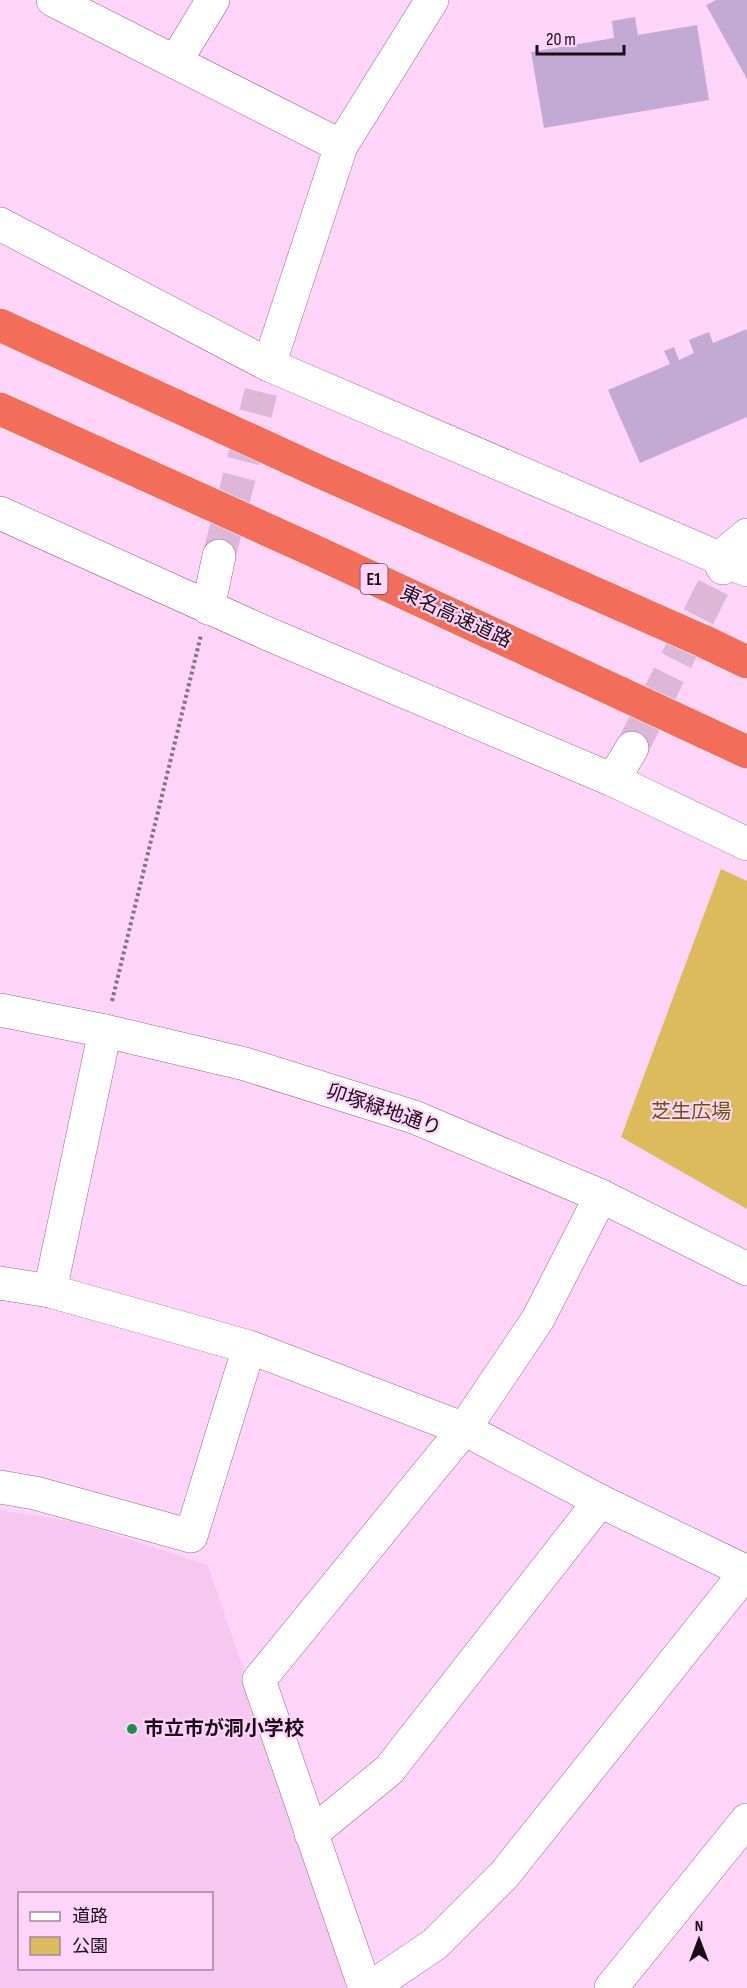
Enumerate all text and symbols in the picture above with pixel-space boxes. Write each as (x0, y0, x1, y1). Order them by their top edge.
scale bar (537, 18, 624, 56)
text: 20 m (546, 29, 576, 50)
road number: E1 (360, 564, 388, 594)
street label: 東名高速道路 (397, 581, 515, 653)
street label: 卯塚緑地通り (323, 1079, 445, 1141)
park label: 芝生広場 (651, 1100, 731, 1124)
place label: 市立市が洞小学校 (144, 1717, 304, 1741)
marker: 市立市が洞小学校 (125, 1722, 139, 1736)
legend (18, 1892, 213, 1970)
text: 道路 (72, 1906, 108, 1927)
north arrow (669, 1910, 729, 1970)
text: N (695, 1917, 703, 1936)
text: 公園 (72, 1936, 108, 1957)

